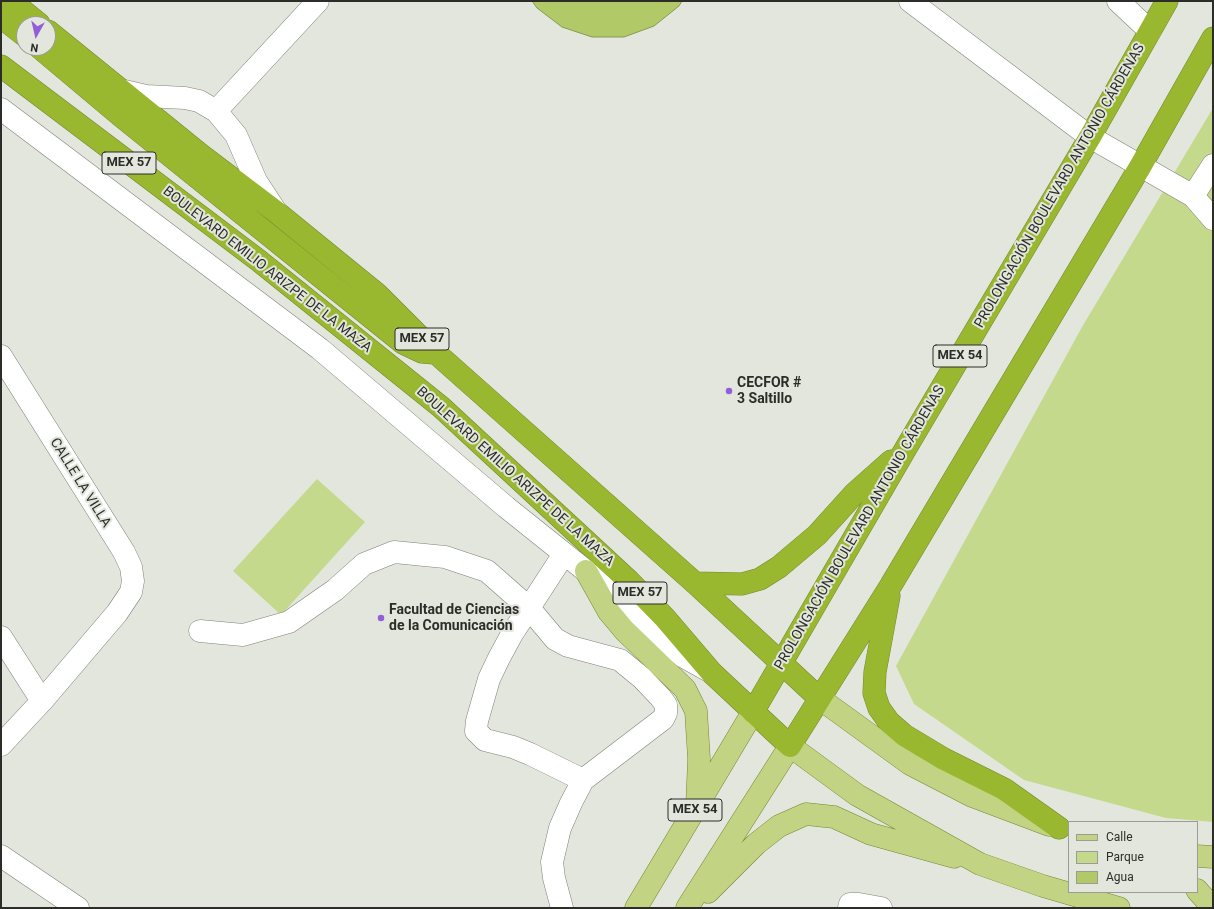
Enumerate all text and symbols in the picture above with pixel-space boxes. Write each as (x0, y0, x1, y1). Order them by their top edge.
north arrow (16, 16, 56, 56)
text: N (30, 40, 39, 54)
street label: PROLONGACIÓN BOULEVARD ANTONIO CÁRDENAS (971, 41, 1149, 331)
road number: MEX 57 (102, 152, 156, 174)
street label: BOULEVARD EMILIO ARIZPE DE LA MAZA (159, 183, 375, 357)
road number: MEX 57 (395, 328, 449, 350)
road number: MEX 54 (933, 345, 987, 367)
place label: CECFOR # 3 Saltillo (737, 375, 801, 408)
street label: PROLONGACIÓN BOULEVARD ANTONIO CÁRDENAS (771, 383, 949, 673)
street label: BOULEVARD EMILIO ARIZPE DE LA MAZA (413, 384, 617, 570)
marker: CECFOR # 3 Saltillo (724, 386, 734, 396)
street label: CALLE LA VILLA (46, 435, 114, 531)
road number: MEX 57 (613, 582, 667, 604)
place label: Facultad de Ciencias de la Comunicación (389, 602, 519, 634)
marker: Facultad de Ciencias de la Comunicación (376, 613, 386, 623)
road number: MEX 54 (668, 799, 722, 821)
legend (1068, 821, 1198, 893)
text: Calle (1106, 830, 1133, 844)
text: Parque (1106, 850, 1144, 864)
text: Agua (1106, 870, 1134, 884)

